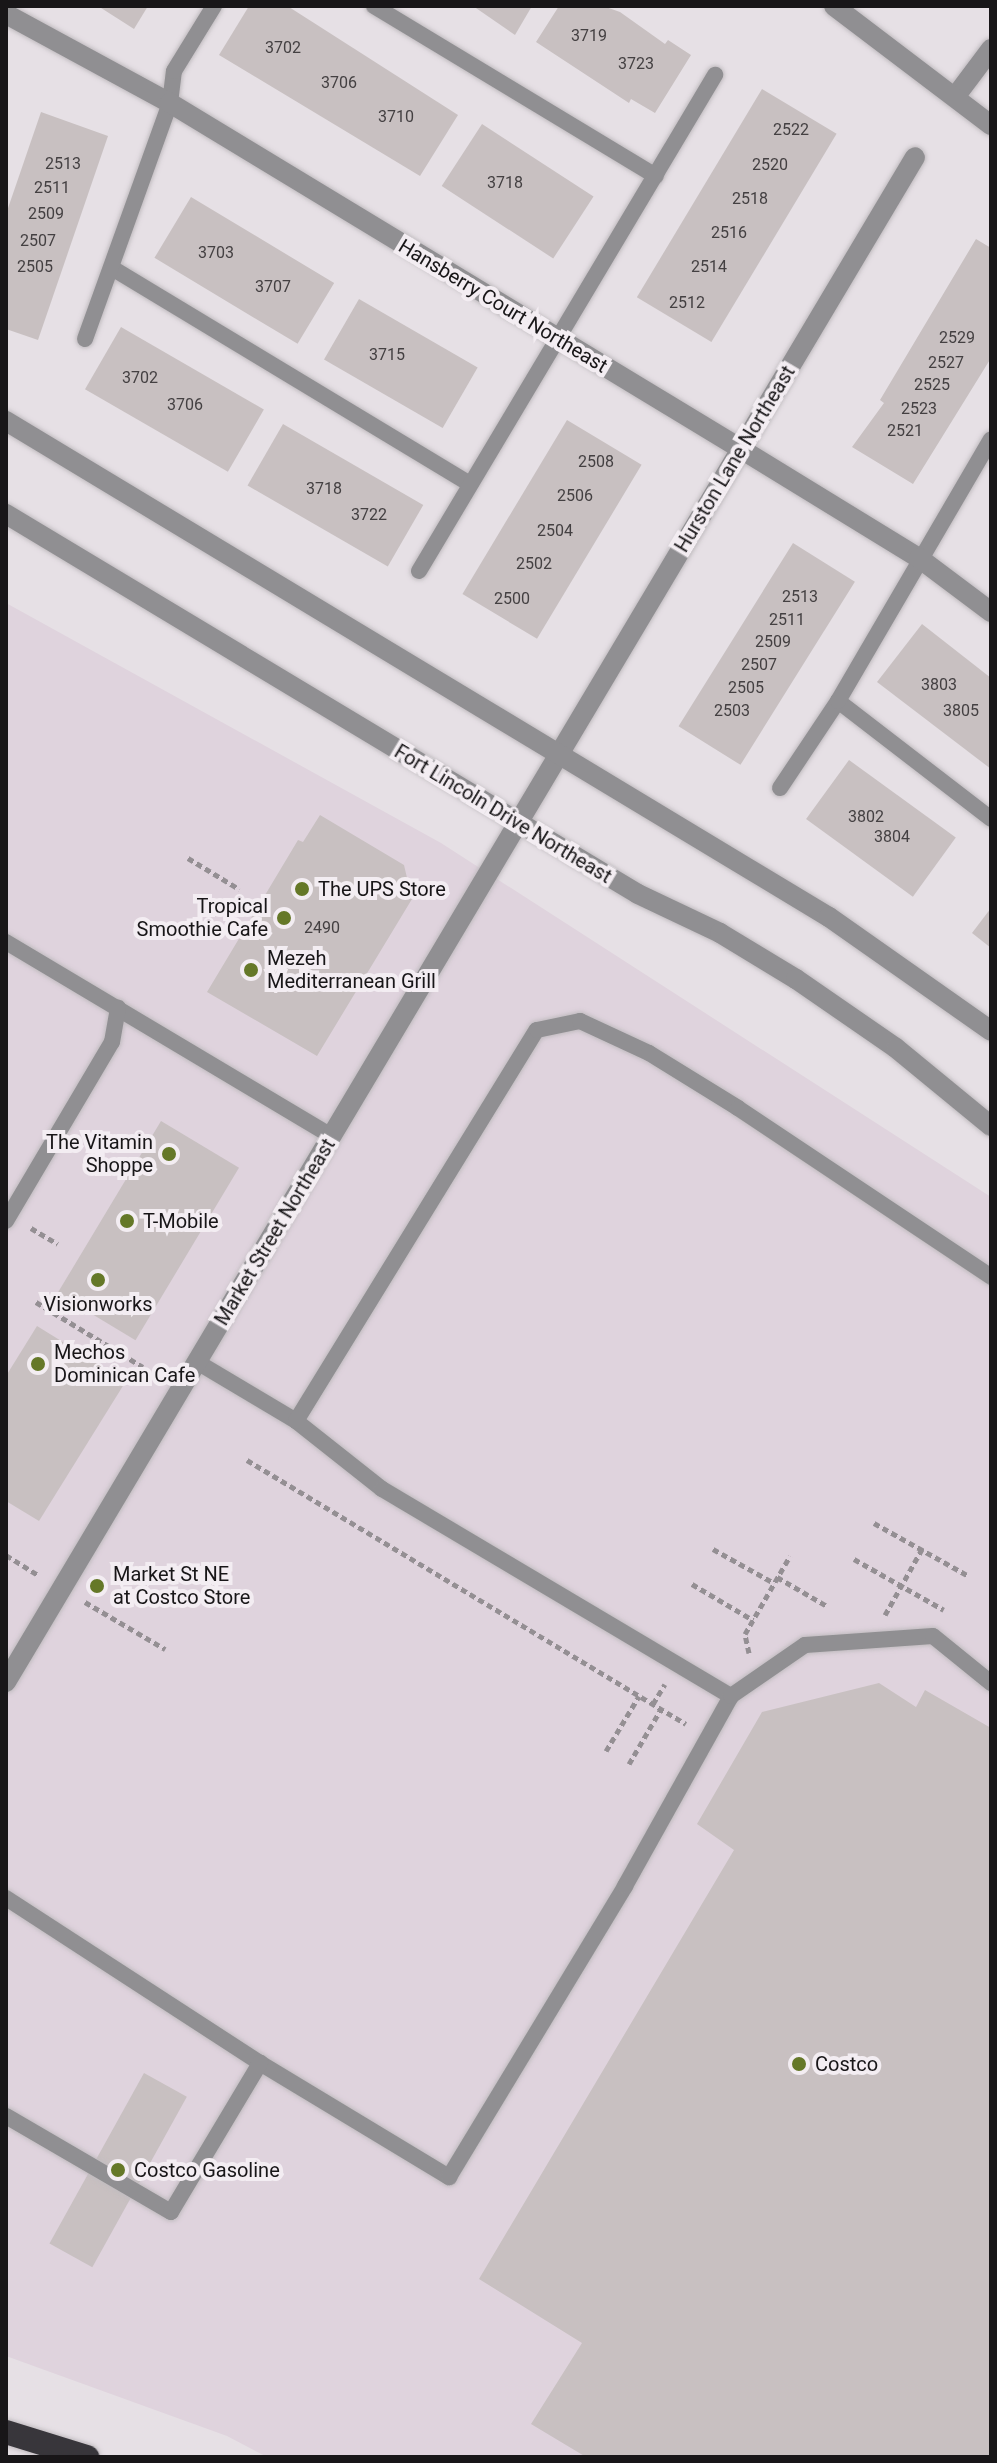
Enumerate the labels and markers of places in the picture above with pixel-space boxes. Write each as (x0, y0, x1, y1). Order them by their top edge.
place label: The UPS Store (318, 877, 446, 901)
marker: The UPS Store (293, 880, 311, 898)
place label: Tropical Smoothie Cafe (137, 894, 268, 941)
marker: Tropical Smoothie Cafe (275, 909, 293, 927)
place label: Mezeh Mediterranean Grill (267, 946, 436, 993)
marker: Mezeh Mediterranean Grill (242, 961, 260, 979)
place label: The Vitamin Shoppe (46, 1130, 153, 1177)
marker: The Vitamin Shoppe (160, 1145, 178, 1163)
place label: T-Mobile (143, 1209, 219, 1233)
marker: T-Mobile (118, 1212, 136, 1230)
marker: Visionworks (89, 1271, 107, 1289)
place label: Visionworks (44, 1292, 152, 1316)
place label: Mechos Dominican Cafe (54, 1340, 195, 1387)
marker: Mechos Dominican Cafe (29, 1355, 47, 1373)
place label: Market St NE at Costco Store (113, 1562, 250, 1609)
marker: Market St NE at Costco Store (88, 1577, 106, 1595)
place label: Costco (815, 2052, 878, 2076)
marker: Costco (790, 2055, 808, 2073)
place label: Costco Gasoline (134, 2158, 280, 2182)
marker: Costco Gasoline (109, 2161, 127, 2179)

